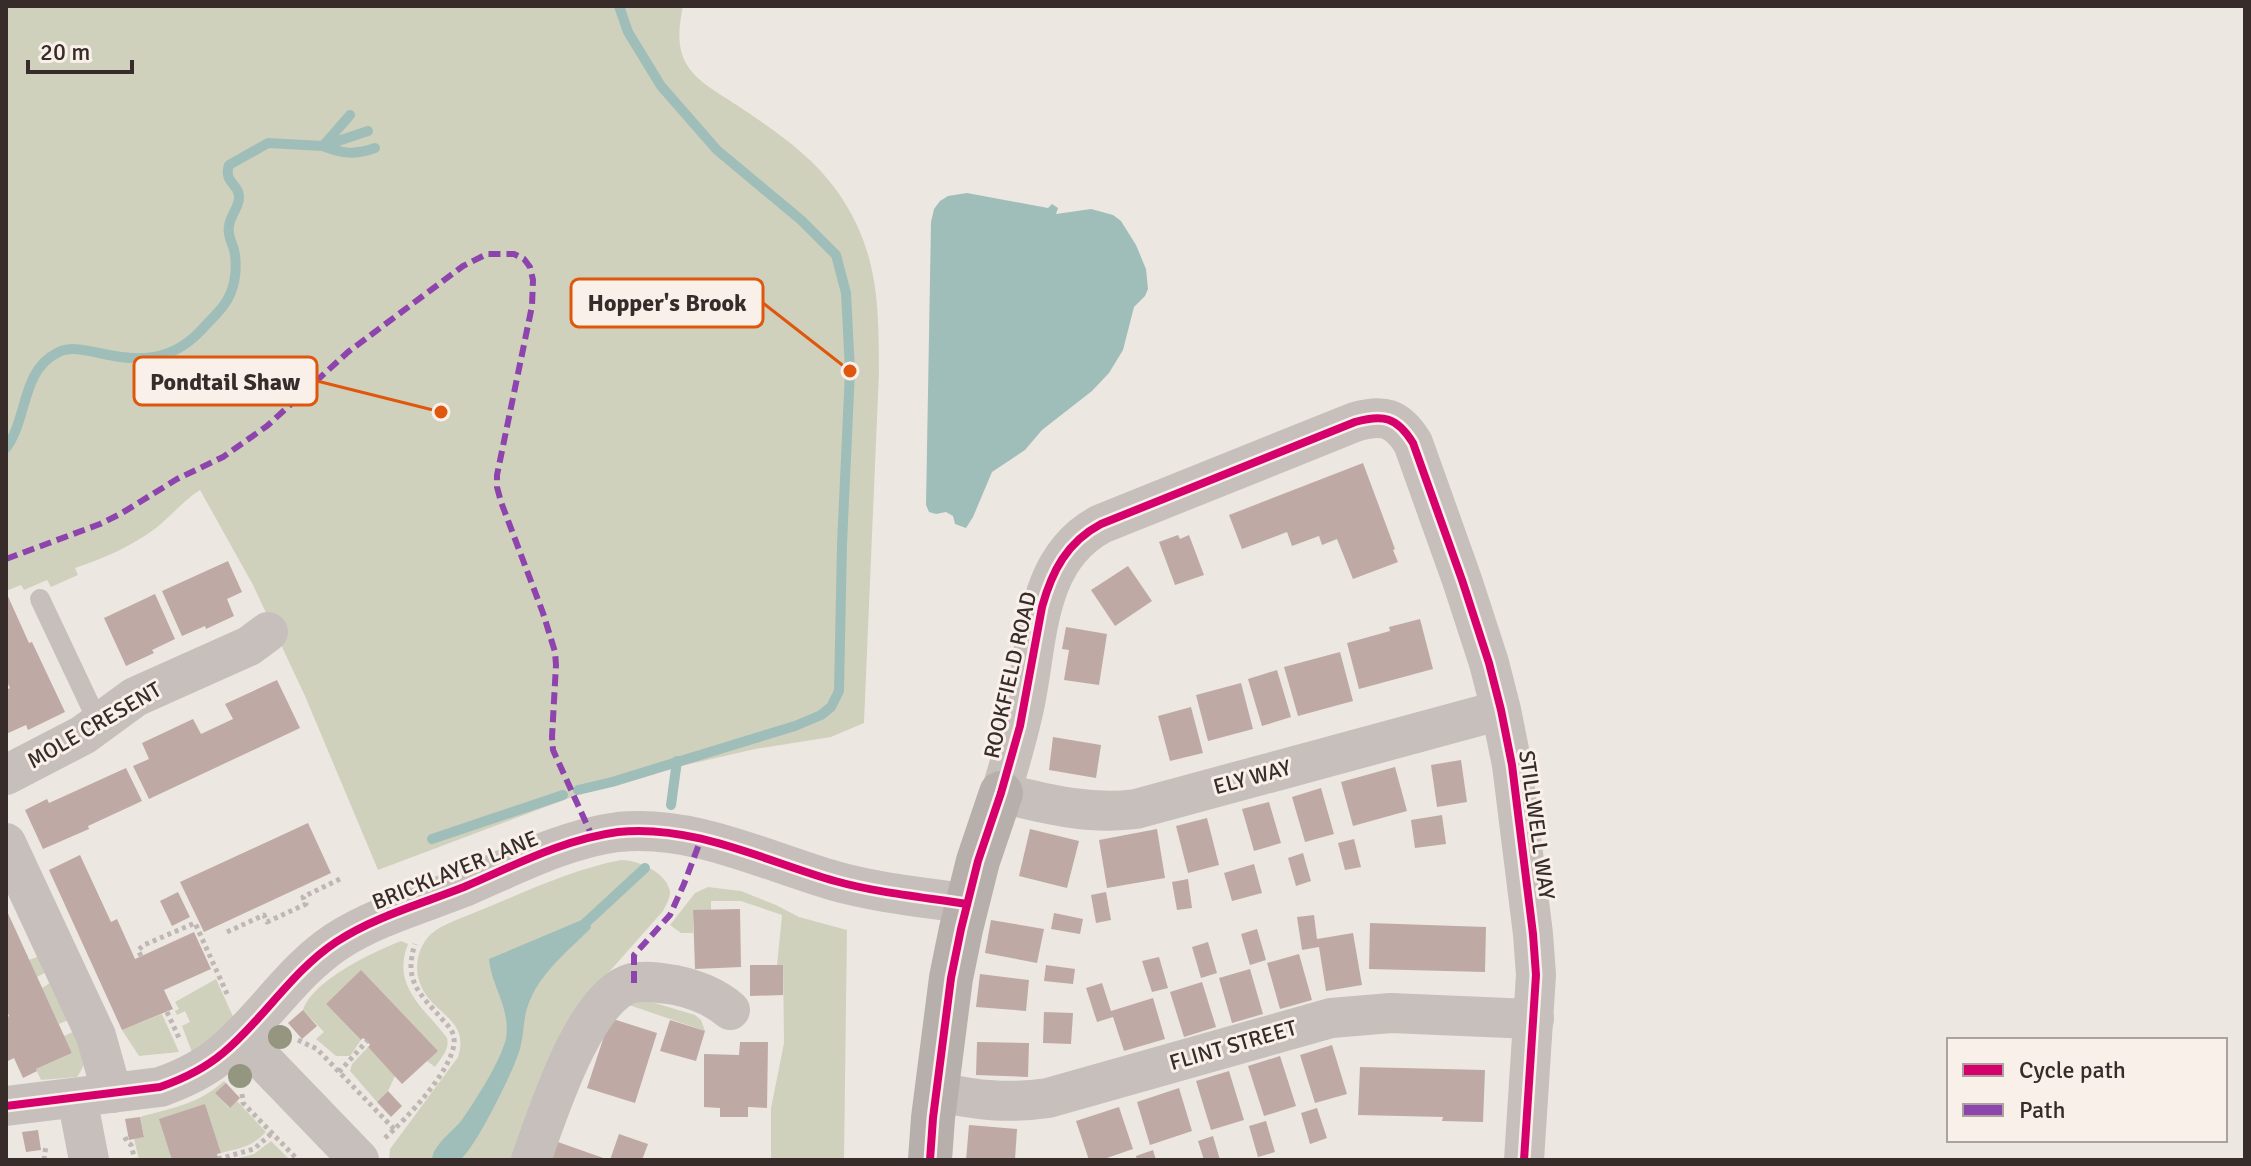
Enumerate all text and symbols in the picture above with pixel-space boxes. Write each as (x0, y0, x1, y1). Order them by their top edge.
scale bar (28, 24, 132, 74)
text: 20 m (40, 37, 90, 67)
callout: Hopper's Brook (571, 279, 763, 327)
text: Hopper's Brook (587, 288, 747, 318)
callout: Pondtail Shaw (134, 357, 317, 405)
text: Pondtail Shaw (150, 367, 301, 397)
street label: ROOKFIELD ROAD (978, 589, 1042, 761)
street label: MOLE CRESENT (22, 676, 166, 774)
street label: STILLWELL WAY (1513, 749, 1561, 901)
street label: ELY WAY (1210, 754, 1294, 800)
street label: BRICKLAYER LANE (368, 824, 542, 916)
street label: FLINT STREET (1166, 1014, 1300, 1076)
legend (1947, 1038, 2227, 1142)
text: Cycle path (2019, 1055, 2126, 1085)
text: Path (2019, 1095, 2065, 1125)

